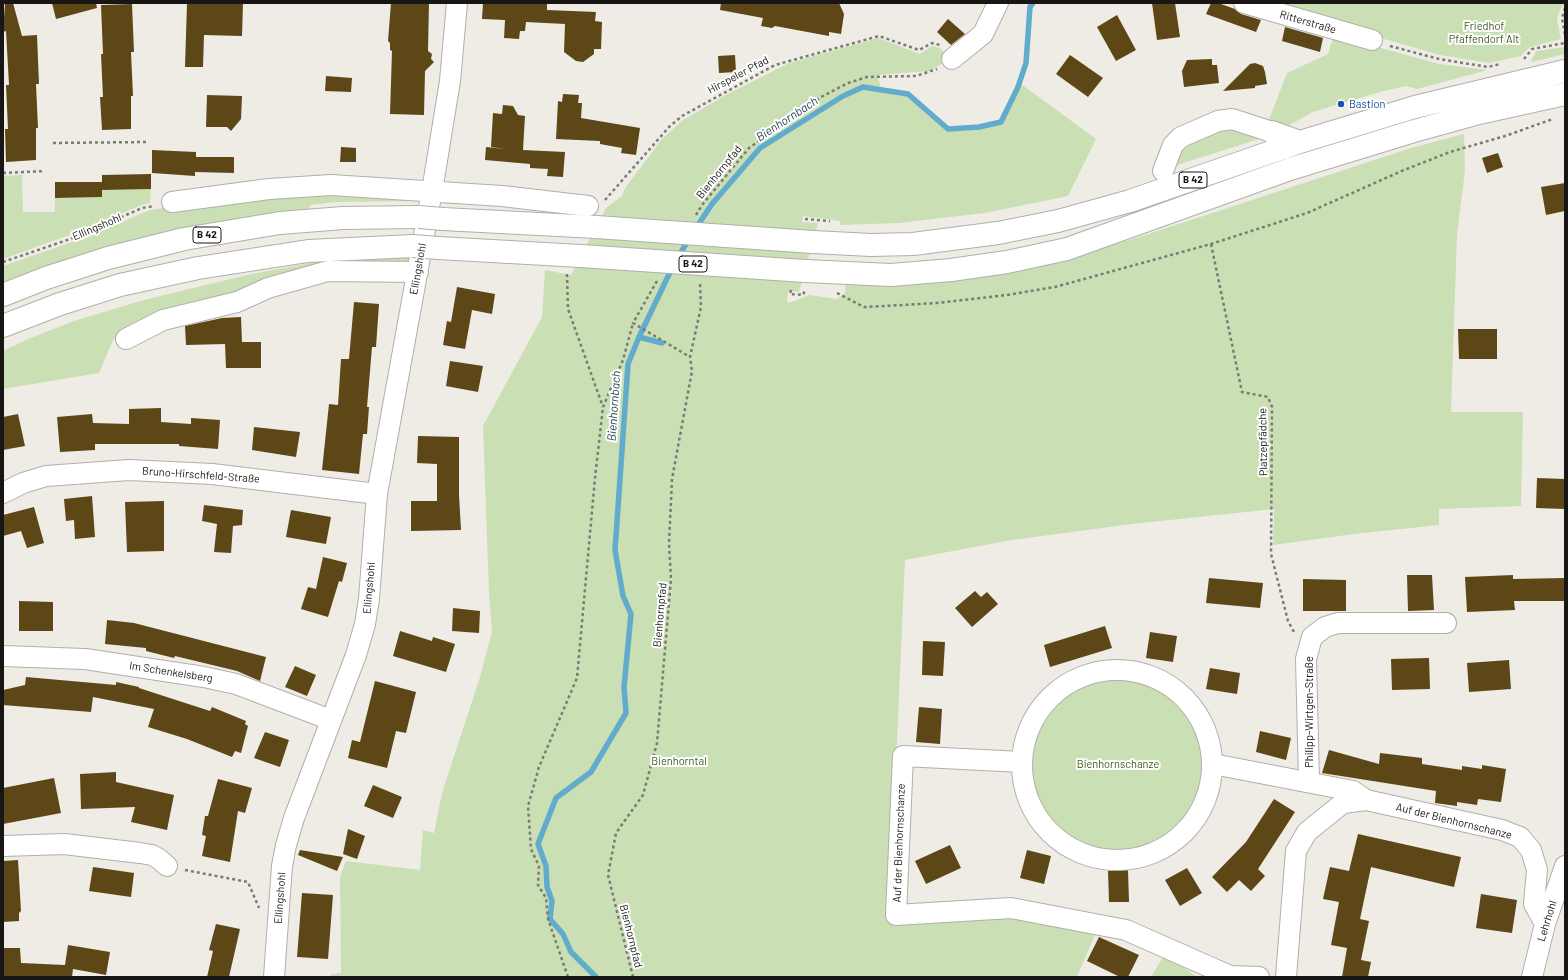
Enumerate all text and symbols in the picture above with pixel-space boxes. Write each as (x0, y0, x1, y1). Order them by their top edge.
street label: Ritterstraße (1278, 8, 1338, 36)
park label: Friedhof Pfaffendorf Alt (1449, 19, 1519, 45)
street label: Hirspeler Pfad (705, 53, 771, 97)
water label: Bienhornbach (753, 94, 821, 144)
place label: Bastion (1349, 97, 1385, 111)
marker: Bastion (1336, 99, 1346, 109)
street label: Bienhornpfad (694, 143, 744, 201)
road number: B 42 (1179, 172, 1207, 188)
street label: Ellingshohl (71, 211, 123, 243)
road number: B 42 (193, 227, 221, 243)
street label: Ellingshohl (407, 242, 429, 296)
road number: B 42 (679, 256, 707, 272)
water label: Bienhornbach (604, 370, 624, 442)
street label: Platzepfädche (1256, 408, 1270, 476)
street label: Bruno-Hirschfeld-Straße (142, 464, 260, 486)
street label: Ellingshohl (360, 562, 378, 614)
street label: Bienhornpfad (651, 582, 669, 648)
street label: Philipp-Wirtgen-Straße (1302, 656, 1316, 768)
street label: Im Schenkelsberg (128, 659, 214, 685)
park label: Bienhorntal (651, 754, 707, 768)
park label: Bienhornschanze (1077, 757, 1159, 771)
street label: Auf der Bienhornschanze (890, 783, 908, 903)
street label: Auf der Bienhornschanze (1395, 800, 1513, 842)
street label: Ellingshohl (272, 872, 288, 924)
street label: Lehrhohl (1534, 899, 1560, 943)
street label: Bienhornpfad (617, 903, 645, 969)

